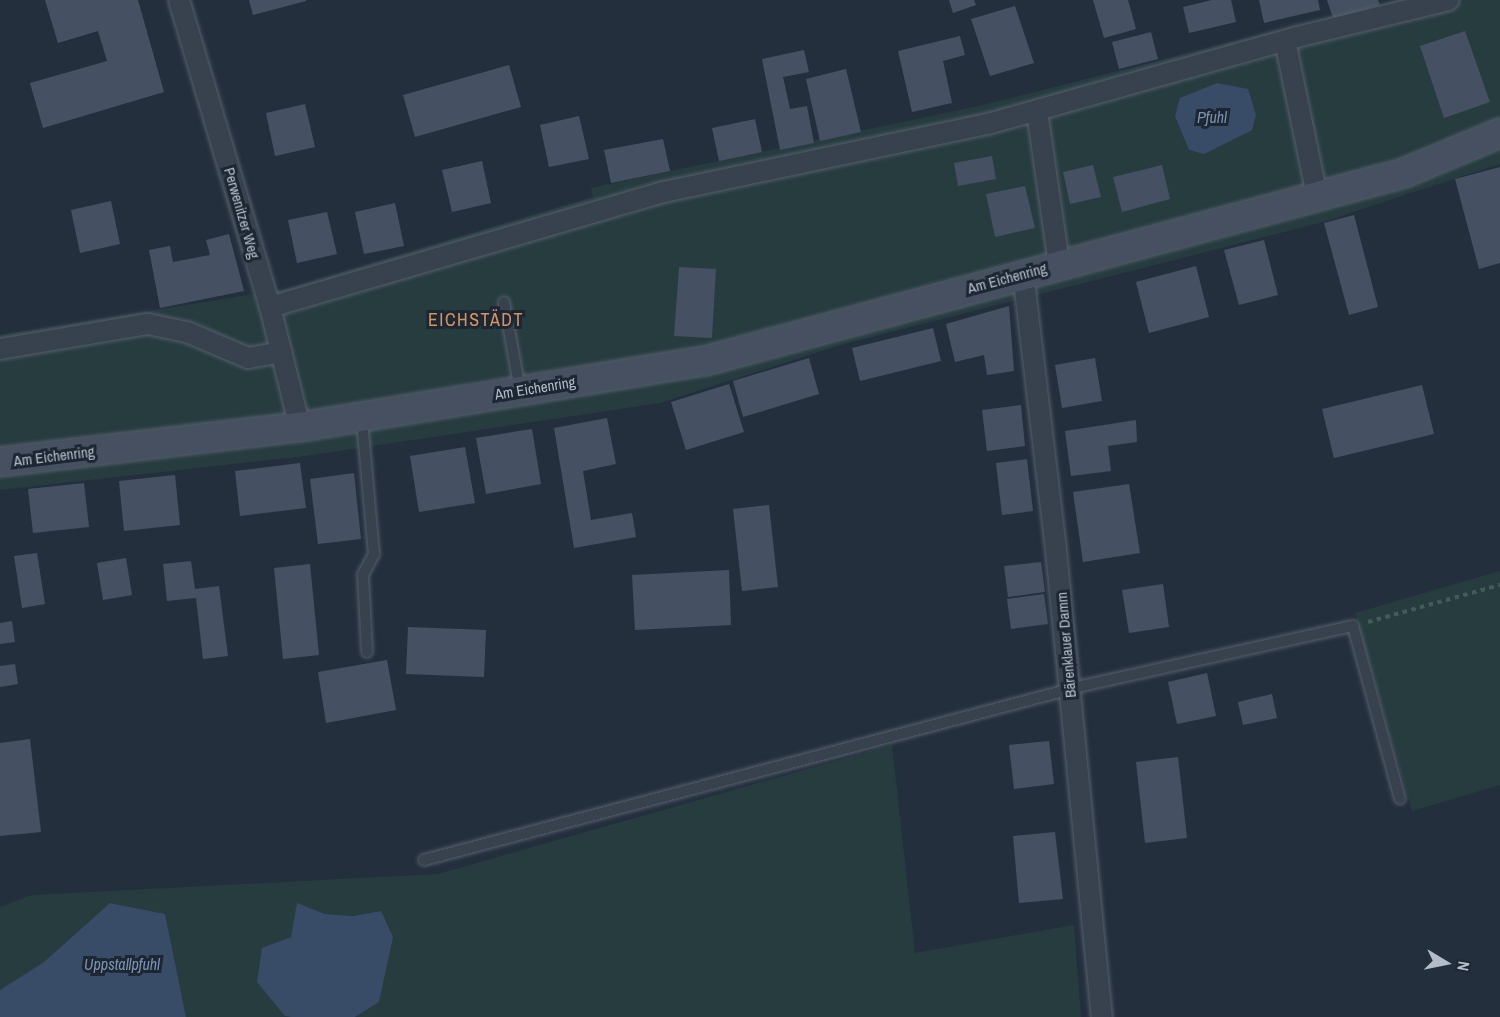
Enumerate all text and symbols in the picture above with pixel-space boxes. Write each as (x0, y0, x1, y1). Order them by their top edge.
water label: Pfuhl (1197, 107, 1227, 127)
street label: Perwenitzer Weg (220, 165, 264, 261)
street label: Am Eichenring (965, 259, 1049, 297)
district label: EICHSTÄDT (428, 309, 524, 331)
street label: Am Eichenring (493, 373, 577, 403)
street label: Am Eichenring (13, 442, 95, 470)
street label: Bärenklauer Damm (1052, 591, 1080, 699)
north arrow (1416, 933, 1476, 993)
water label: Uppstallpfuhl (84, 954, 160, 974)
text: N (1452, 960, 1475, 973)

